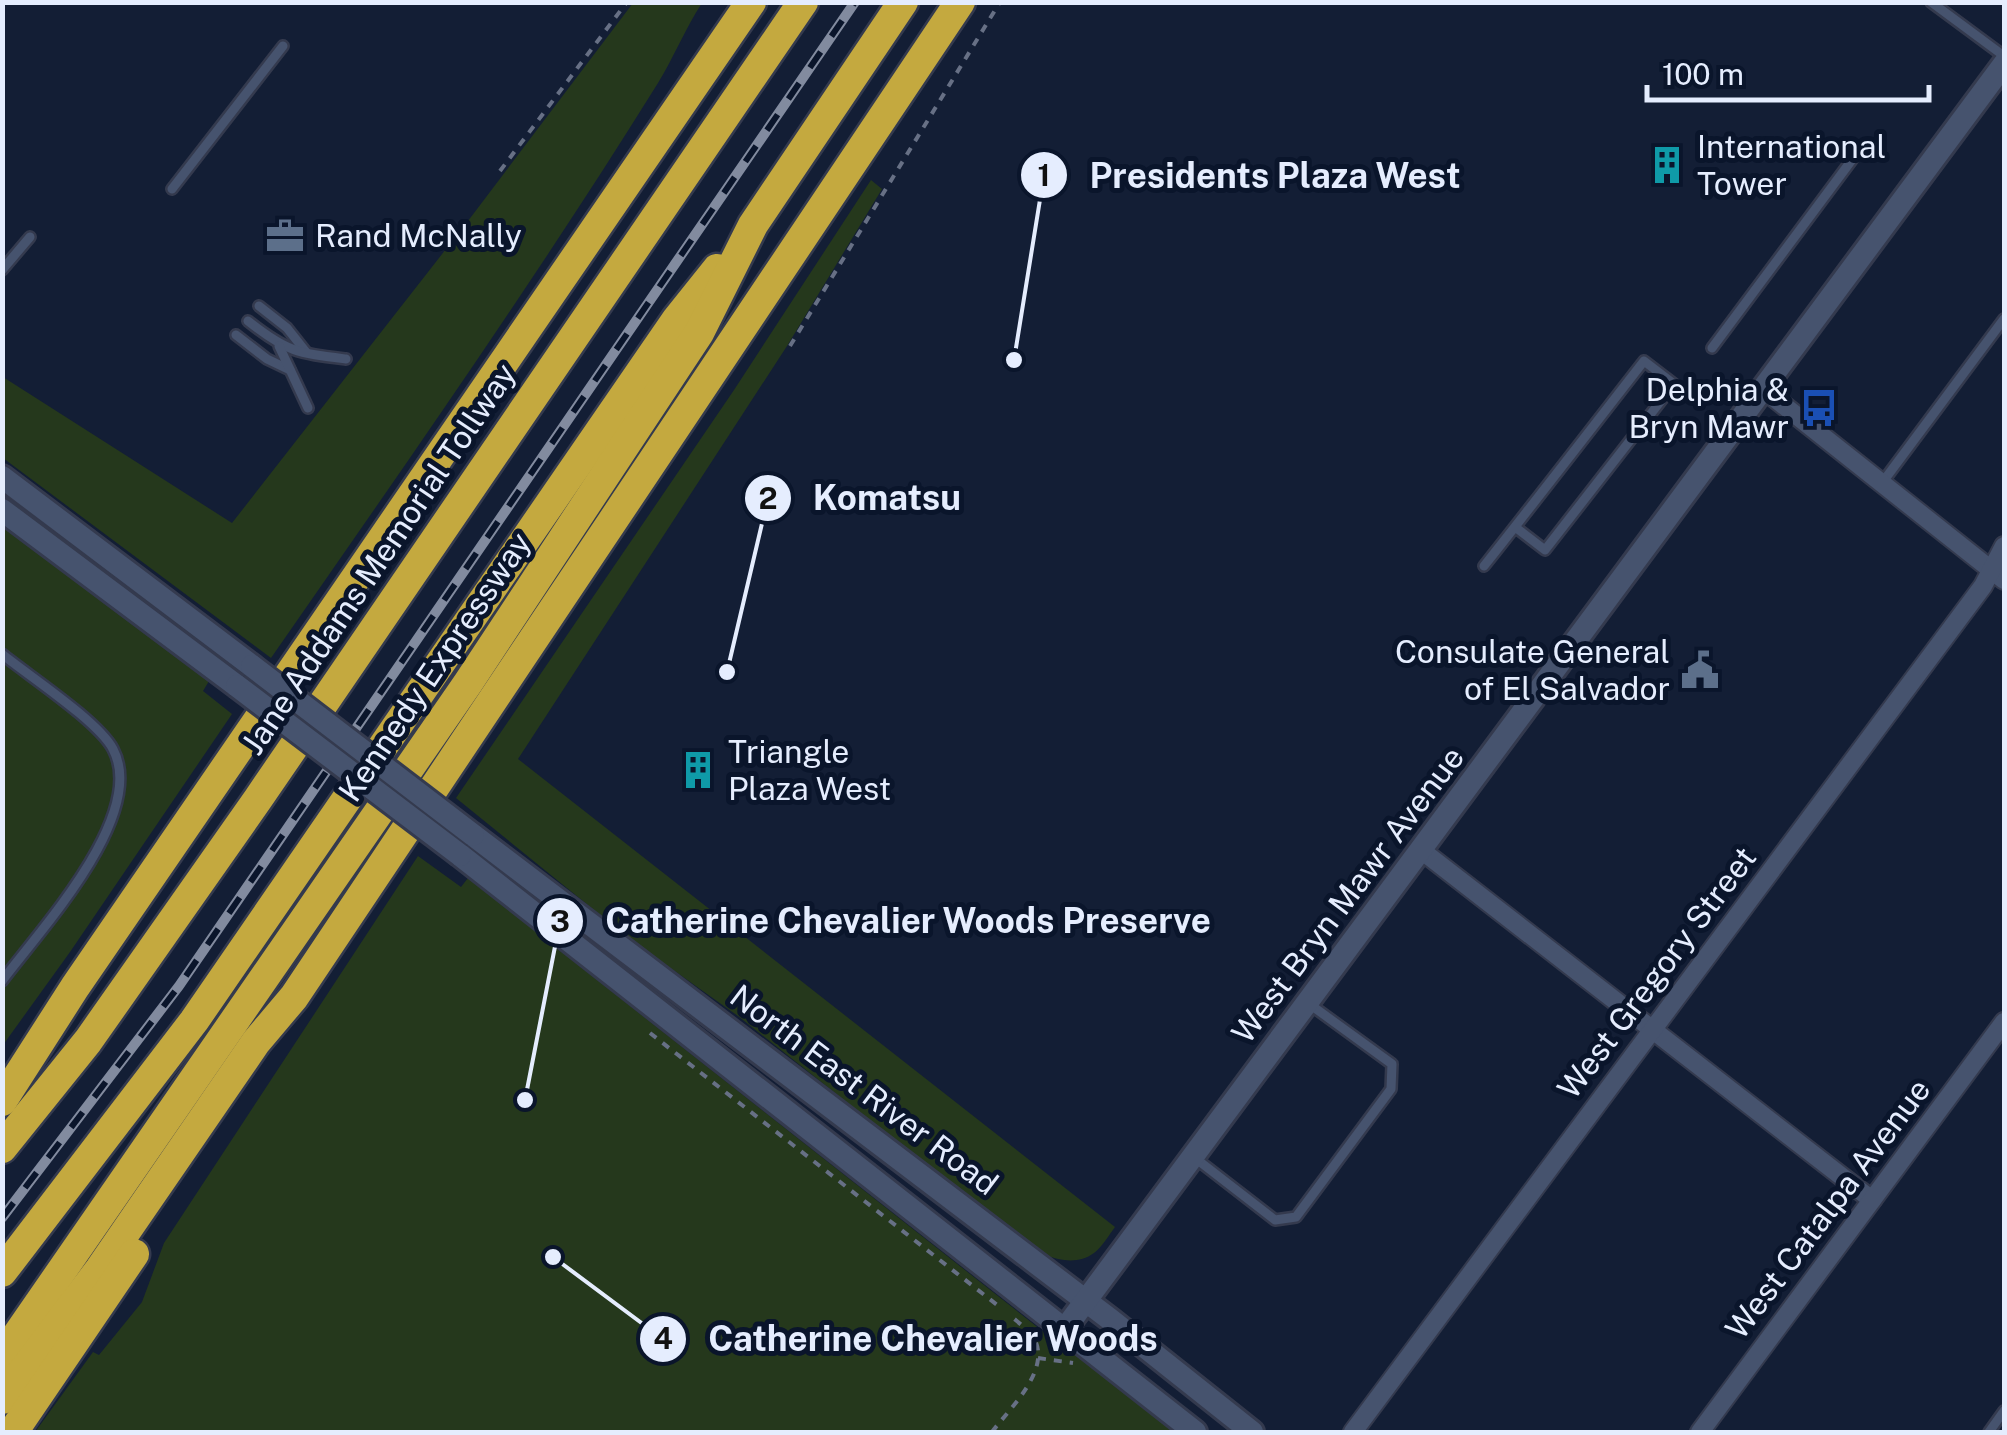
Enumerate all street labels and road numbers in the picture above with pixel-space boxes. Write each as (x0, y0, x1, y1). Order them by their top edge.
street label: Jane Addams Memorial Tollway (234, 356, 524, 761)
street label: Kennedy Expressway (331, 525, 538, 808)
street label: West Bryn Mawr Avenue (1224, 739, 1471, 1050)
street label: West Gregory Street (1550, 840, 1763, 1106)
street label: North East River Road (723, 977, 1005, 1202)
street label: West Catalpa Avenue (1718, 1071, 1937, 1346)

